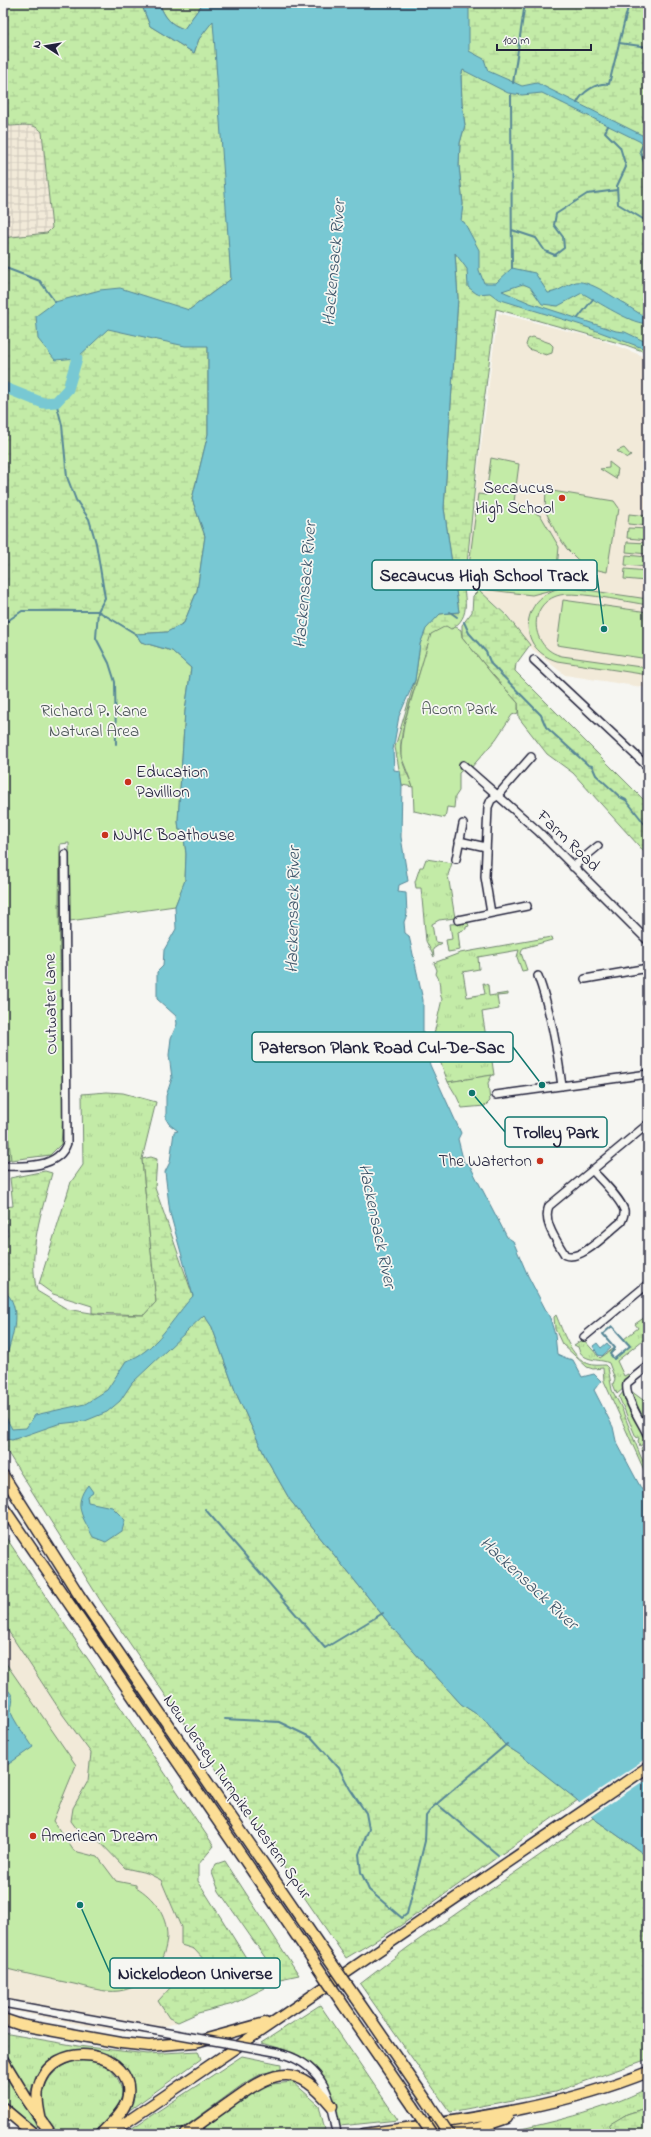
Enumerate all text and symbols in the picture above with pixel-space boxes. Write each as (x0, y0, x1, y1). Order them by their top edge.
north arrow (26, 26, 66, 66)
scale bar (497, 26, 591, 52)
text: 100 m (503, 32, 530, 50)
text: N (29, 39, 46, 49)
water label: Hackensack River (317, 196, 354, 327)
place label: Secaucus High School (475, 476, 554, 523)
marker: Secaucus High School (557, 493, 567, 503)
water label: Hackensack River (288, 518, 325, 649)
callout: Secaucus High School Track (372, 560, 597, 590)
text: Secaucus High School Track (380, 564, 590, 591)
park label: Acorn Park (421, 697, 497, 722)
park label: Richard P. Kane Natural Area (41, 699, 148, 744)
place label: Education Pavillion (136, 760, 208, 805)
marker: Education Pavillion (123, 777, 133, 787)
street label: Farm Road (530, 804, 606, 878)
place label: NJMC Boathouse (113, 823, 235, 848)
marker: NJMC Boathouse (100, 830, 110, 840)
water label: Hackensack River (280, 844, 308, 974)
street label: Outwater Lane (38, 953, 64, 1055)
callout: Paterson Plank Road Cul-De-Sac (252, 1032, 513, 1062)
text: Paterson Plank Road Cul-De-Sac (260, 1036, 505, 1062)
callout: Trolley Park (505, 1117, 607, 1147)
text: Trolley Park (513, 1121, 600, 1148)
place label: The Waterton (438, 1149, 532, 1174)
marker: The Waterton (535, 1156, 545, 1166)
water label: Hackensack River (350, 1161, 402, 1293)
water label: Hackensack River (473, 1531, 585, 1638)
street label: New Jersey Turnpike Western Spur (156, 1689, 318, 1906)
place label: American Dream (41, 1824, 158, 1849)
marker: American Dream (28, 1831, 38, 1841)
callout: Nickelodeon Universe (110, 1958, 280, 1988)
text: Nickelodeon Universe (118, 1962, 273, 1988)

